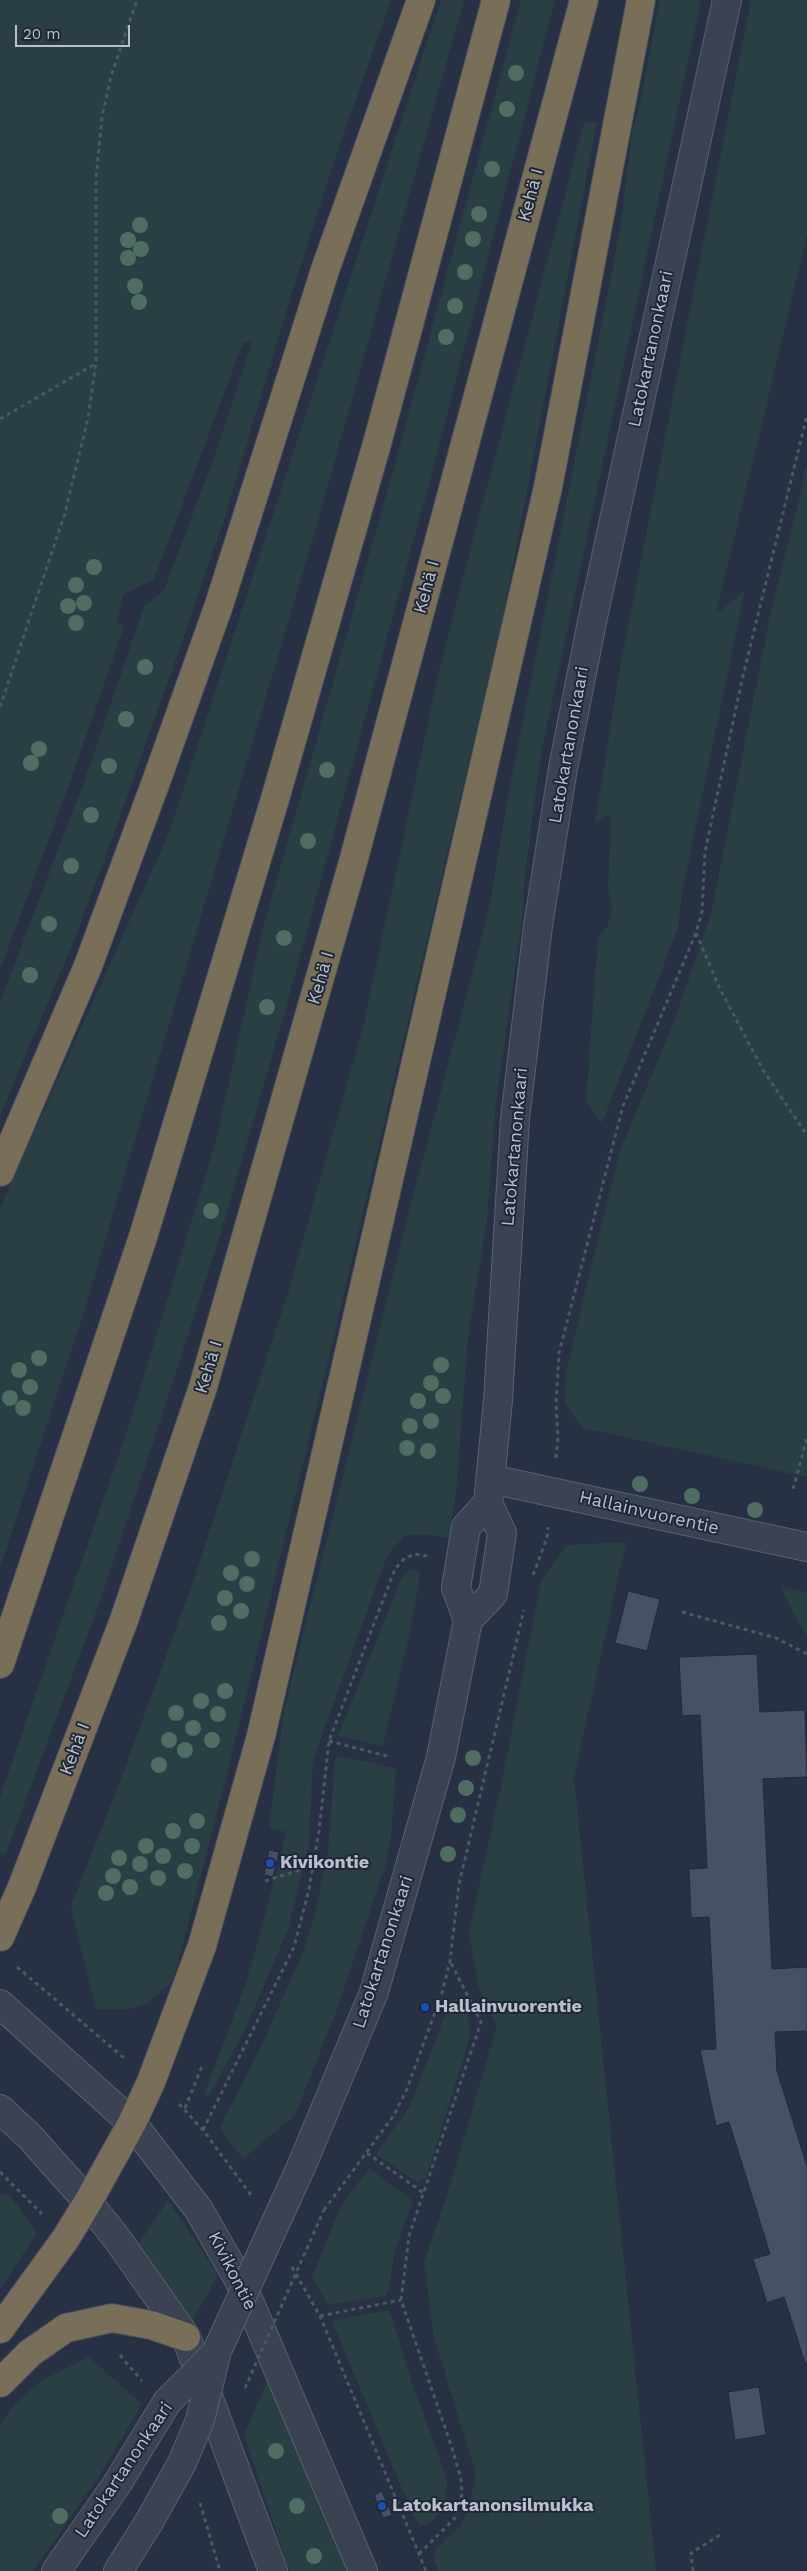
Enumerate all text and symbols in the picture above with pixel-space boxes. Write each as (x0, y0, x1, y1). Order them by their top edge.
scale bar (18, 15, 132, 47)
text: 20 m (23, 25, 61, 43)
street label: Kehä I (514, 166, 548, 224)
street label: Latokartanonkaari (624, 269, 678, 429)
street label: Kehä I (410, 558, 444, 616)
street label: Latokartanonkaari (545, 665, 593, 825)
street label: Kehä I (303, 949, 339, 1007)
street label: Latokartanonkaari (497, 1067, 533, 1227)
street label: Kehä I (191, 1338, 227, 1396)
street label: Hallainvuorentie (577, 1486, 721, 1540)
street label: Kehä I (55, 1720, 95, 1778)
place label: Kivikontie (280, 1852, 369, 1874)
marker: Kivikontie (264, 1857, 276, 1869)
street label: Latokartanonkaari (348, 1873, 418, 2031)
place label: Hallainvuorentie (435, 1996, 582, 2018)
marker: Hallainvuorentie (419, 2001, 431, 2013)
street label: Kivikontie (203, 2228, 261, 2314)
street label: Latokartanonkaari (71, 2398, 177, 2542)
place label: Latokartanonsilmukka (392, 2495, 594, 2517)
marker: Latokartanonsilmukka (376, 2500, 388, 2512)

